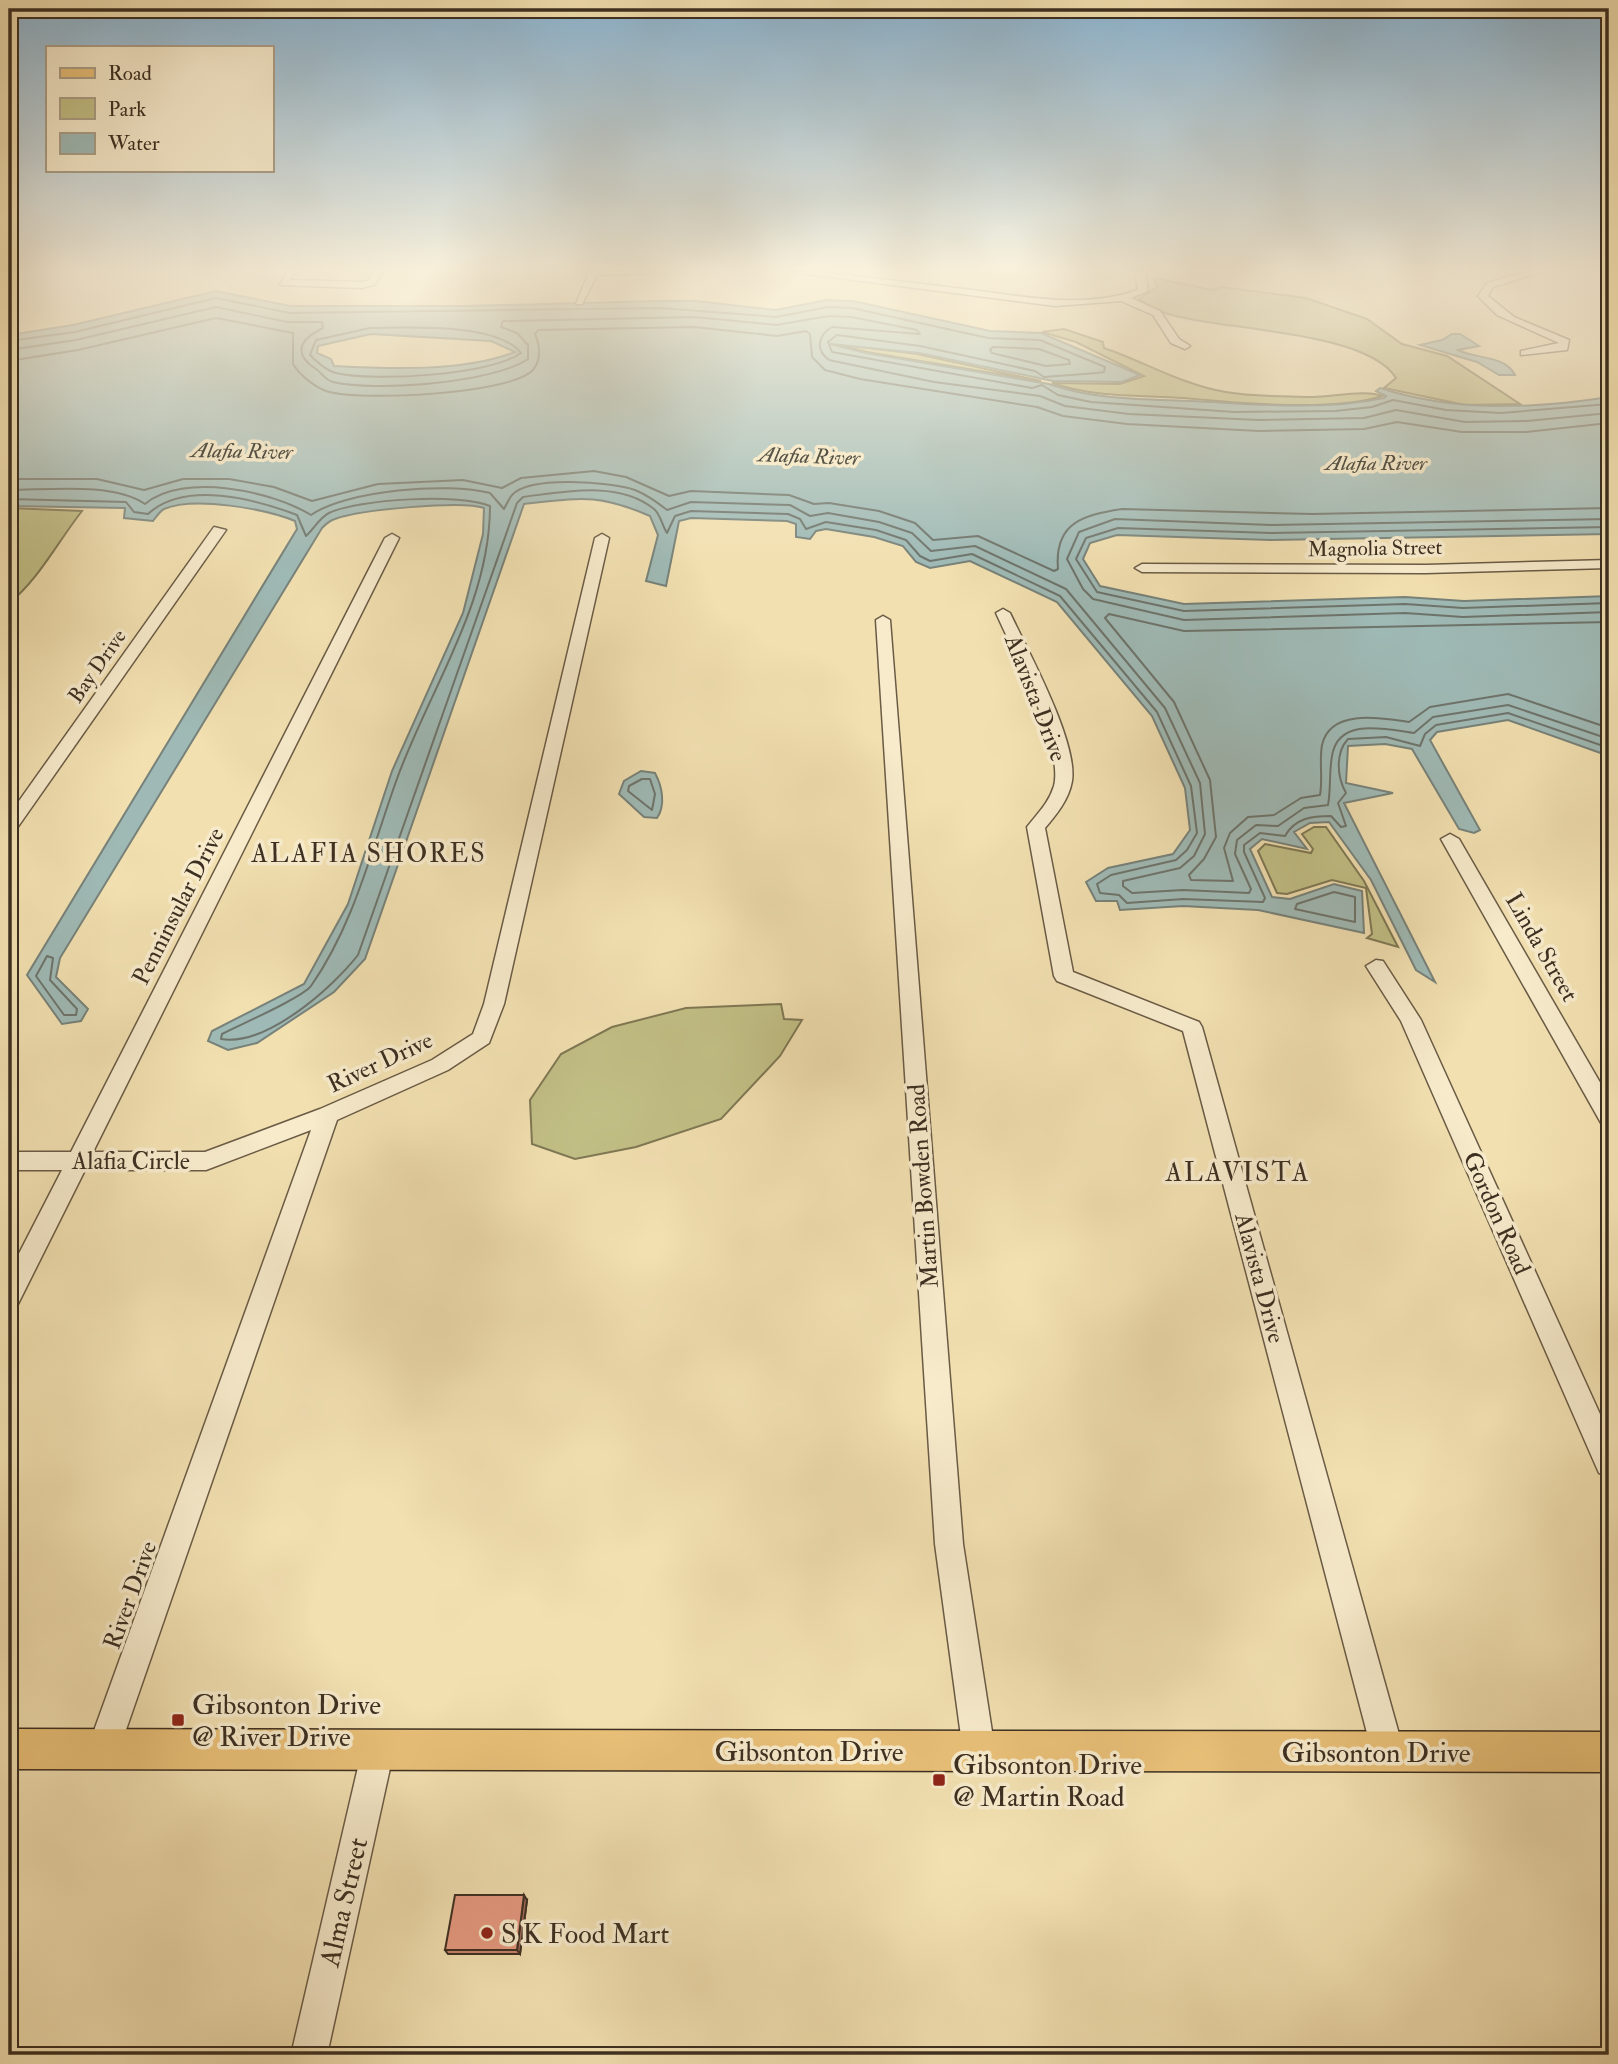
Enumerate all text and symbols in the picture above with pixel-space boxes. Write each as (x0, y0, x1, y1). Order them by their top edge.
legend (46, 46, 273, 172)
text: Road (108, 60, 153, 87)
text: Park (108, 96, 146, 123)
text: Water (107, 130, 160, 157)
water label: Alafia River (189, 437, 294, 466)
water label: Alafia River (756, 441, 861, 472)
water label: Alafia River (1323, 450, 1428, 477)
street label: Magnolia Street (1307, 534, 1443, 563)
street label: Bay Drive (62, 624, 133, 708)
street label: Alavista Drive (997, 629, 1074, 766)
street label: Penninsular Drive (125, 822, 231, 990)
district label: ALAFIA SHORES (250, 838, 487, 870)
street label: Linda Street (1498, 887, 1585, 1007)
street label: River Drive (323, 1025, 438, 1100)
street label: Martin Bowden Road (901, 1083, 946, 1289)
street label: Alafia Circle (71, 1146, 190, 1177)
street label: Gordon Road (1456, 1147, 1538, 1280)
district label: ALAVISTA (1164, 1157, 1311, 1189)
street label: Alavista Drive (1227, 1209, 1292, 1347)
street label: River Drive (97, 1537, 164, 1653)
place label: Gibsonton Drive @ River Drive (192, 1688, 381, 1755)
marker: Gibsonton Drive @ River Drive (170, 1712, 186, 1728)
street label: Gibsonton Drive (715, 1735, 904, 1770)
street label: Gibsonton Drive (1282, 1736, 1471, 1771)
place label: Gibsonton Drive @ Martin Road (953, 1748, 1142, 1815)
marker: Gibsonton Drive @ Martin Road (931, 1772, 947, 1788)
street label: Alma Street (312, 1834, 376, 1971)
place label: S K Food Mart (501, 1917, 669, 1952)
marker: S K Food Mart (479, 1925, 495, 1941)

